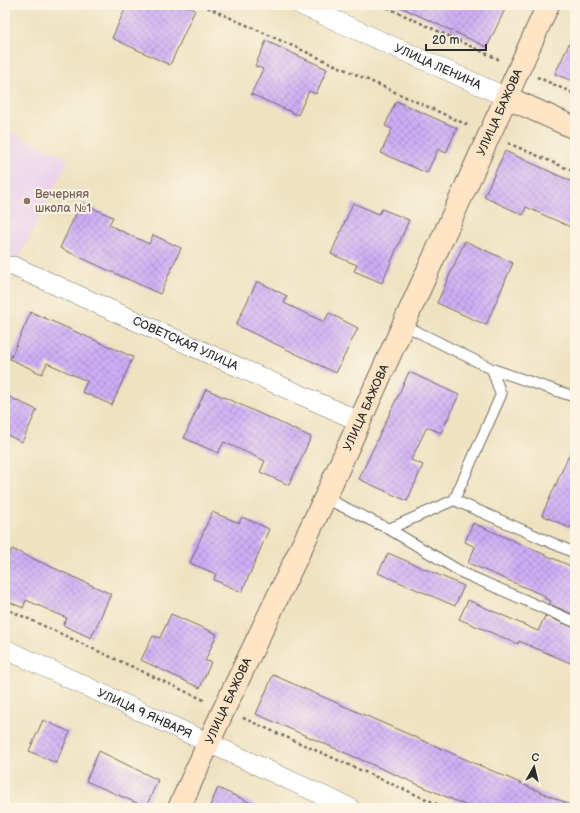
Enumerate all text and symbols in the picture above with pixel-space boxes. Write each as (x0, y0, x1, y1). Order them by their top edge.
scale bar (426, 26, 486, 52)
text: 20 m (432, 33, 459, 48)
street label: УЛИЦА ЛЕНИНА (392, 41, 484, 93)
street label: УЛИЦА БАЖОВА (474, 66, 526, 158)
place label: Вечерняя школа №1 (35, 187, 91, 216)
marker: Вечерняя школа №1 (22, 196, 32, 206)
street label: СОВЕТСКАЯ УЛИЦА (130, 314, 241, 374)
street label: УЛИЦА БАЖОВА (340, 361, 393, 453)
street label: УЛИЦА БАЖОВА (202, 655, 256, 746)
street label: УЛИЦА 9 ЯНВАРЯ (95, 686, 194, 742)
north arrow (514, 747, 554, 787)
text: С (531, 751, 540, 765)

